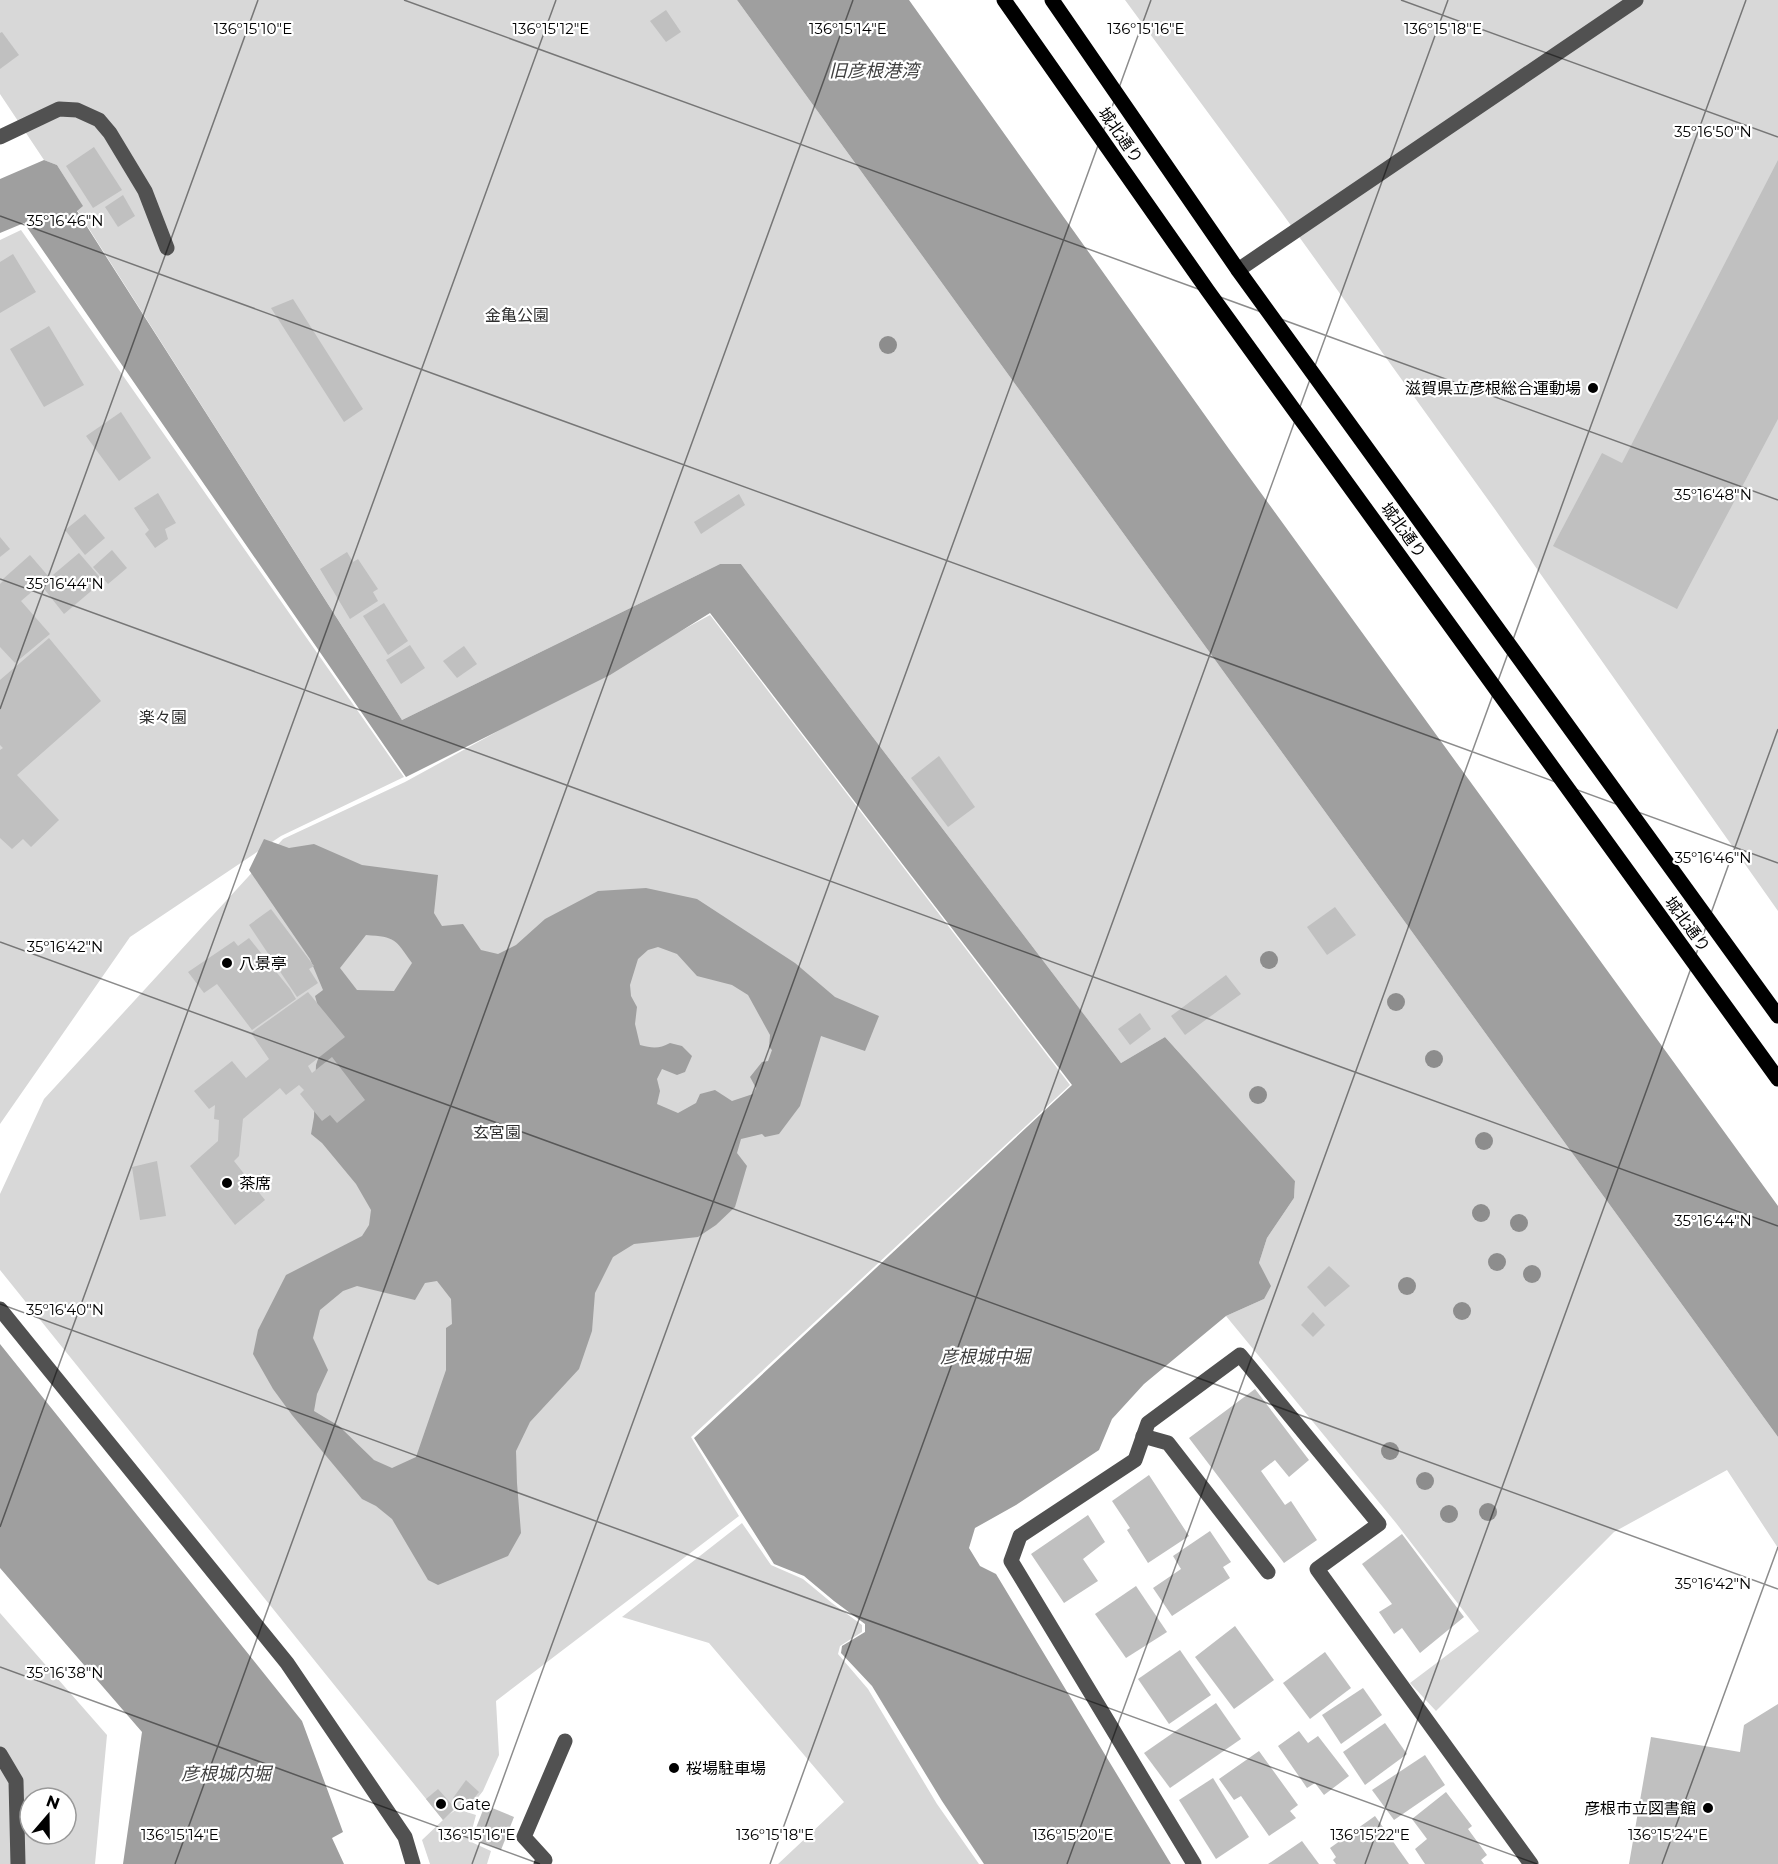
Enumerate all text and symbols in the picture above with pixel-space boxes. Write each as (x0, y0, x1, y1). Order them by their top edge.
text: 136°15'10"E (214, 19, 292, 38)
text: 136°15'12"E (513, 19, 589, 38)
text: 136°15'14"E (809, 19, 887, 38)
text: 136°15'16"E (1107, 19, 1185, 38)
text: 136°15'18"E (1404, 19, 1482, 38)
water label: 旧彦根港湾 (829, 60, 922, 82)
street label: 城北通り (1094, 104, 1147, 167)
text: 35°16'50"N (1674, 122, 1752, 141)
text: 35°16'46"N (26, 211, 104, 230)
park label: 金亀公園 (485, 306, 549, 325)
place label: 滋賀県立彦根総合運動場 (1405, 379, 1581, 398)
marker: 滋賀県立彦根総合運動場 (1586, 381, 1600, 395)
text: 35°16'48"N (1674, 485, 1752, 504)
street label: 城北通り (1377, 499, 1430, 562)
text: 35°16'44"N (26, 574, 104, 593)
park label: 楽々園 (139, 708, 187, 727)
text: 35°16'46"N (1674, 848, 1752, 867)
street label: 城北通り (1661, 893, 1714, 956)
text: 35°16'42"N (27, 937, 103, 956)
place label: 八景亭 (239, 954, 287, 973)
marker: 八景亭 (220, 956, 234, 970)
park label: 玄宮園 (473, 1123, 521, 1142)
place label: 茶席 (239, 1174, 271, 1193)
marker: 茶席 (220, 1176, 234, 1190)
text: 35°16'44"N (1674, 1211, 1752, 1230)
text: 35°16'40"N (26, 1300, 104, 1319)
water label: 彦根城中堀 (940, 1346, 1033, 1368)
text: 35°16'42"N (1675, 1574, 1751, 1593)
text: 35°16'38"N (26, 1663, 104, 1682)
place label: 桜場駐車場 (686, 1759, 766, 1778)
marker: 桜場駐車場 (667, 1761, 681, 1775)
water label: 彦根城内堀 (181, 1763, 274, 1785)
north arrow (18, 1786, 78, 1846)
text: N (44, 1791, 62, 1814)
place label: Gate (453, 1795, 491, 1814)
marker: Gate (434, 1797, 448, 1811)
place label: 彦根市立図書館 (1584, 1799, 1696, 1818)
marker: 彦根市立図書館 (1701, 1801, 1715, 1815)
text: 136°15'14"E (141, 1825, 219, 1844)
text: 136°15'16"E (438, 1825, 516, 1844)
text: 136°15'18"E (736, 1825, 814, 1844)
text: 136°15'20"E (1032, 1825, 1114, 1844)
text: 136°15'22"E (1330, 1825, 1410, 1844)
text: 136°15'24"E (1628, 1825, 1708, 1844)

